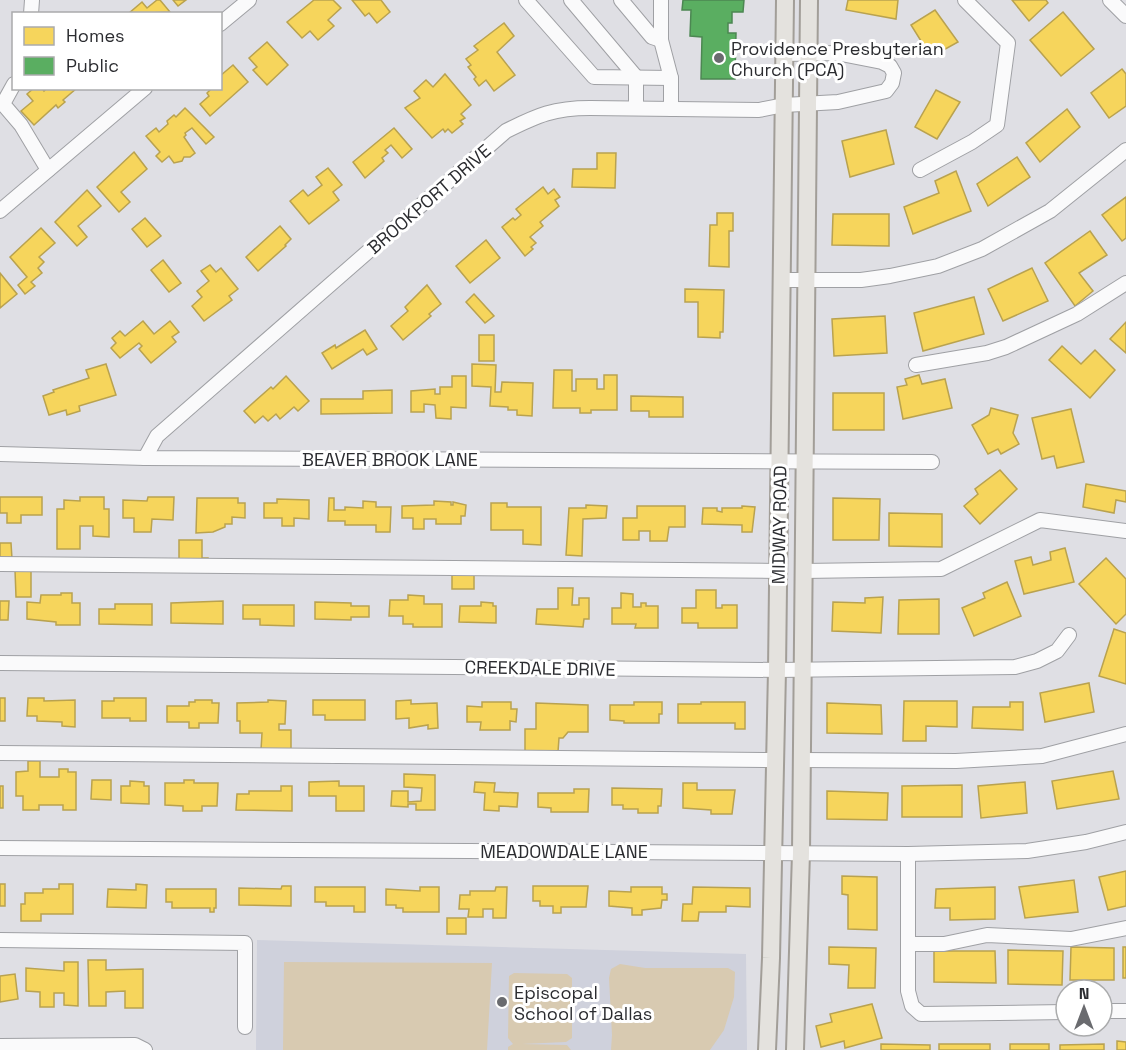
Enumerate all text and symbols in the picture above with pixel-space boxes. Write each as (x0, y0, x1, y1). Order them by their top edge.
legend (12, 12, 222, 90)
text: Homes (66, 24, 125, 47)
place label: Providence Presbyterian Church (PCA) (731, 37, 944, 81)
marker: Providence Presbyterian Church (PCA) (712, 51, 726, 65)
text: Public (66, 54, 119, 77)
street label: BROOKPORT DRIVE (363, 139, 495, 259)
street label: BEAVER BROOK LANE (302, 448, 478, 471)
street label: MIDWAY ROAD (766, 465, 792, 585)
street label: CREEKDALE DRIVE (464, 655, 616, 681)
street label: MEADOWDALE LANE (480, 840, 648, 863)
north arrow (1054, 978, 1114, 1038)
place label: Episcopal School of Dallas (514, 981, 652, 1025)
text: N (1079, 983, 1089, 1004)
marker: Episcopal School of Dallas (495, 995, 509, 1009)

